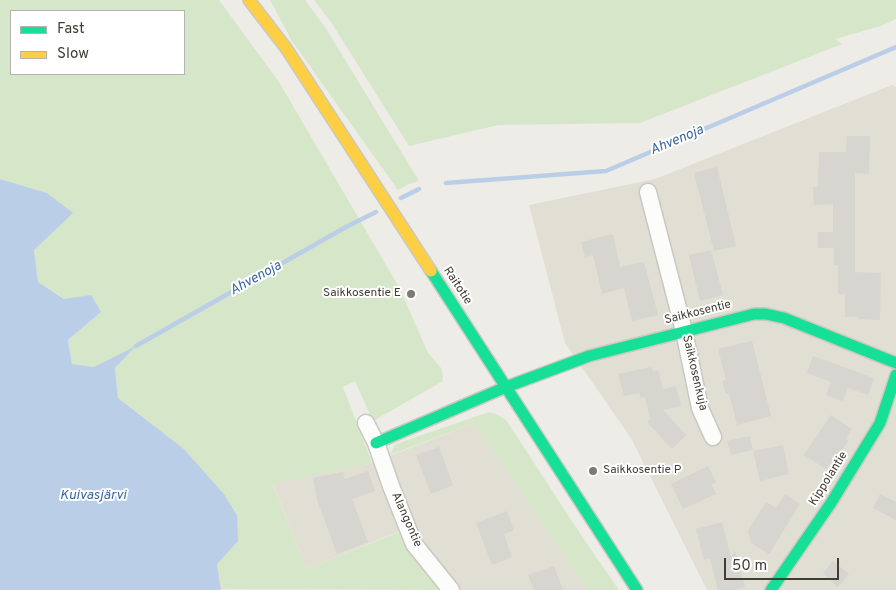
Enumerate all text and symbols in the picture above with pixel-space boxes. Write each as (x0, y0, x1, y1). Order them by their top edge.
legend (10, 10, 185, 75)
text: Fast (57, 20, 85, 39)
text: Slow (57, 45, 89, 64)
water label: Ahvenoja (648, 122, 706, 160)
water label: Ahvenoja (227, 258, 285, 300)
street label: Raitotie (440, 264, 474, 308)
place label: Saikkosentie E (323, 287, 401, 301)
marker: Saikkosentie E (405, 288, 417, 300)
street label: Saikkosentie (663, 298, 733, 328)
street label: Saikkosenkuja (678, 334, 710, 412)
street label: Kippolantie (807, 449, 851, 509)
place label: Saikkosentie P (603, 464, 681, 478)
marker: Saikkosentie P (587, 465, 599, 477)
water label: Kuivasjärvi (60, 488, 126, 504)
street label: Alangontie (388, 490, 424, 550)
scale bar (726, 548, 841, 580)
text: 50 m (732, 557, 767, 576)

